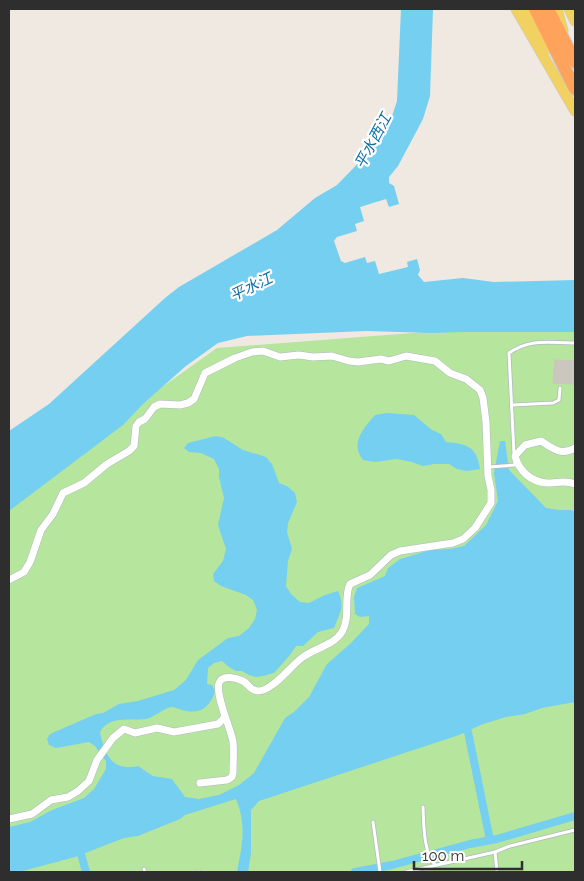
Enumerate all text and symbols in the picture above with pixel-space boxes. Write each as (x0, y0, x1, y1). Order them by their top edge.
water label: 平水西江 (351, 109, 396, 172)
water label: 平水江 (227, 268, 277, 305)
scale bar (414, 838, 522, 870)
text: 100 m (422, 847, 464, 865)

